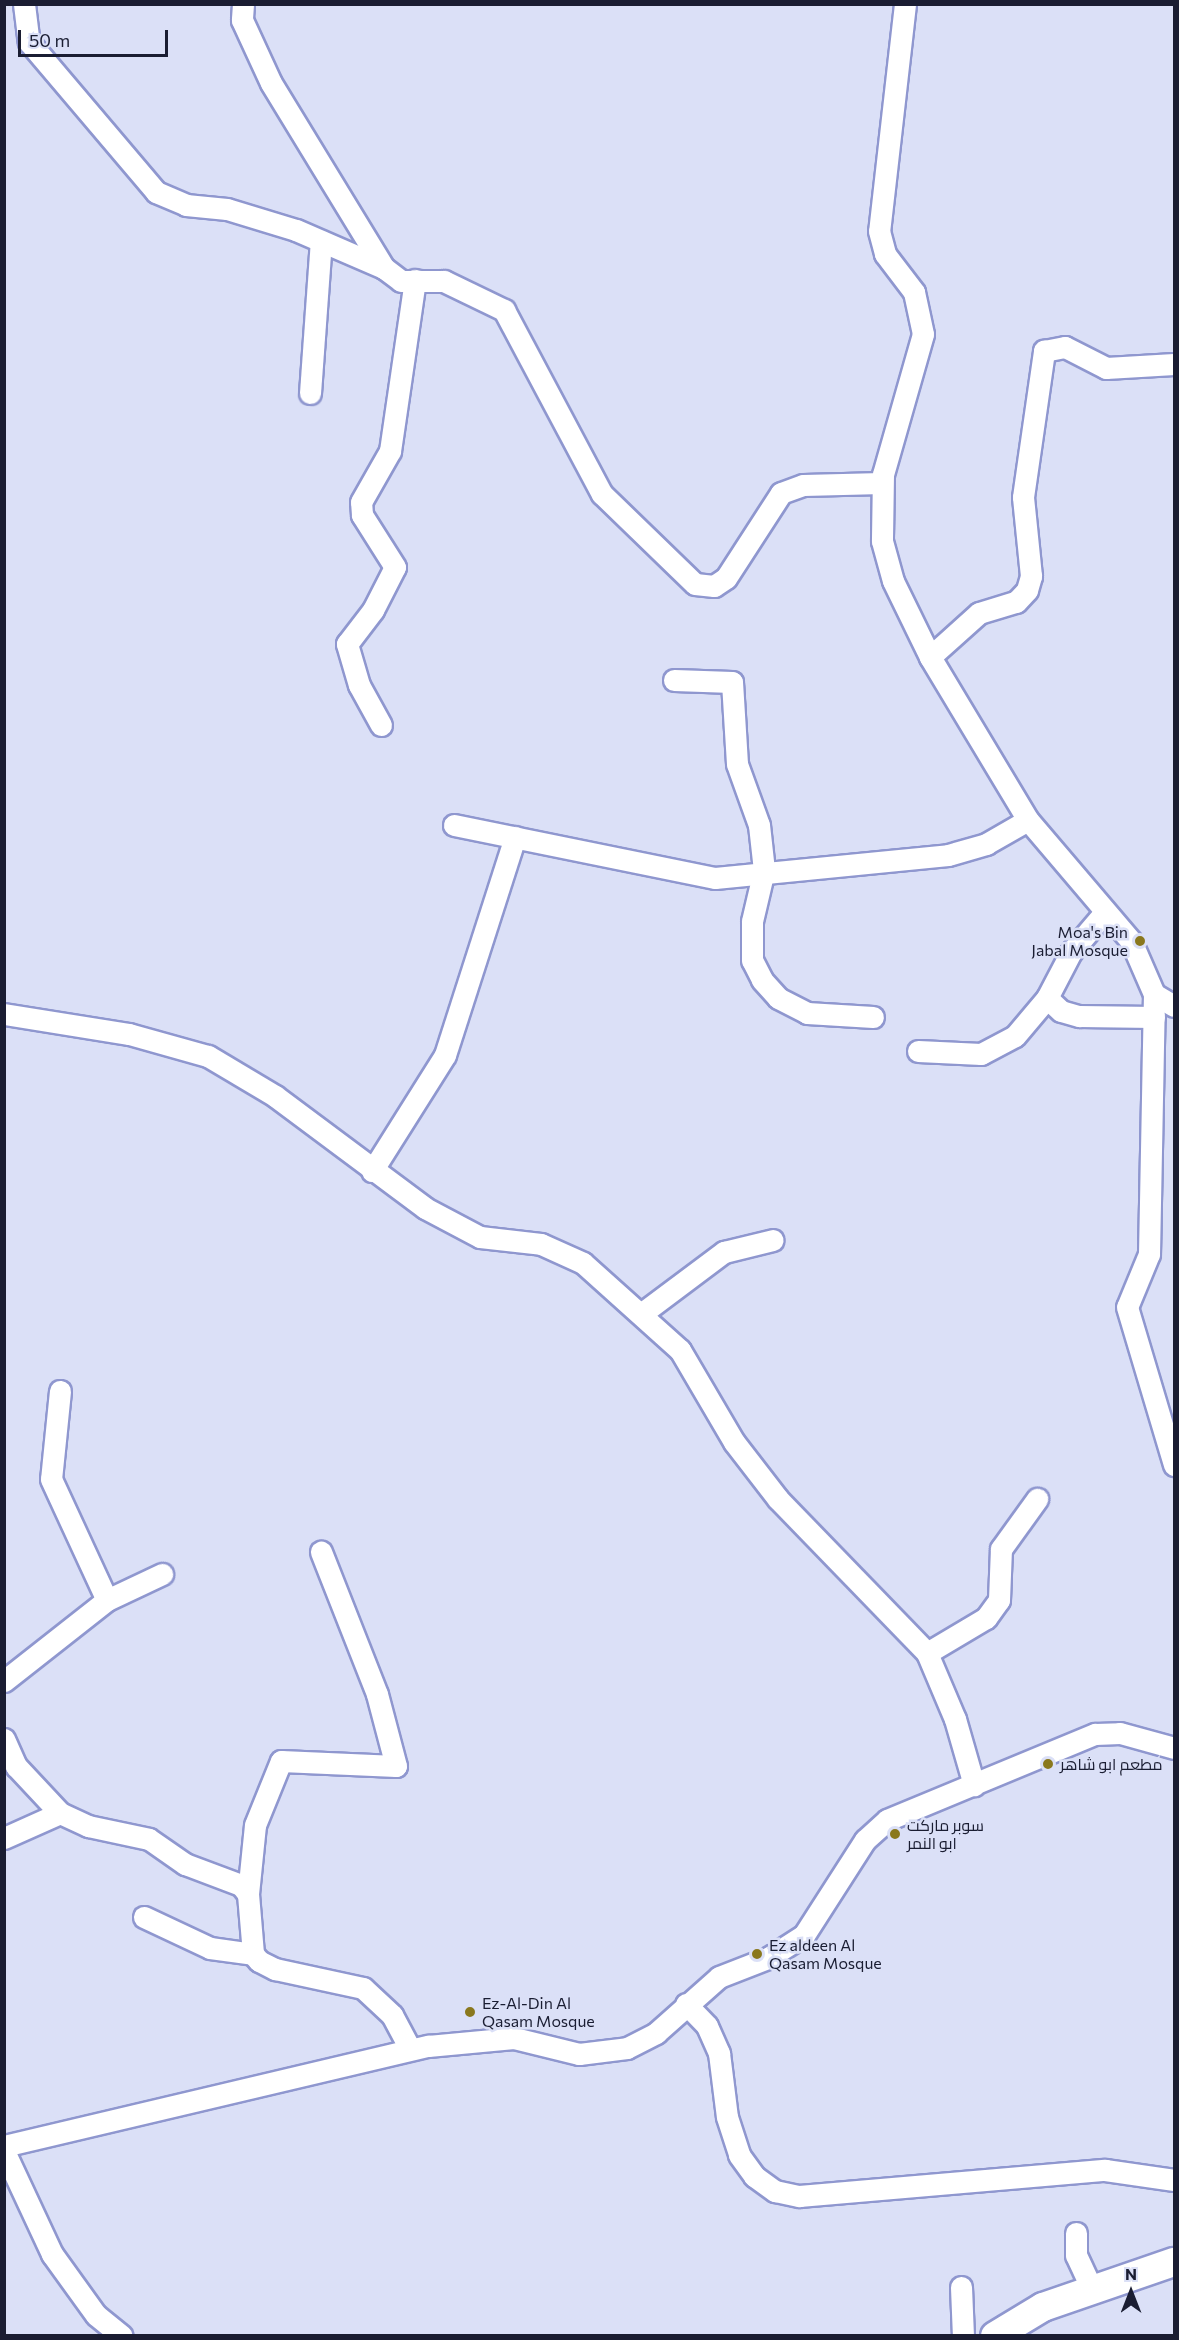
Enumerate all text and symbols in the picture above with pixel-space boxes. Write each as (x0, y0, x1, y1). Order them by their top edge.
scale bar (21, 18, 171, 56)
text: 50 m (29, 29, 70, 51)
place label: Moa's Bin Jabal Mosque (1031, 922, 1128, 960)
marker: Moa's Bin Jabal Mosque (1133, 934, 1147, 948)
place label: مطعم ابو شاهر (1060, 1754, 1162, 1774)
marker: مطعم ابو شاهر (1041, 1757, 1055, 1771)
place label: سوبر ماركت ابو النمر (907, 1815, 984, 1853)
marker: سوبر ماركت ابو النمر (888, 1827, 902, 1841)
place label: Ez aldeen Al Qasam Mosque (769, 1935, 882, 1973)
marker: Ez aldeen Al Qasam Mosque (750, 1947, 764, 1961)
place label: Ez-Al-Din Al Qasam Mosque (482, 1993, 595, 2031)
marker: Ez-Al-Din Al Qasam Mosque (463, 2005, 477, 2019)
north arrow (1101, 2262, 1161, 2322)
text: N (1125, 2264, 1137, 2283)

